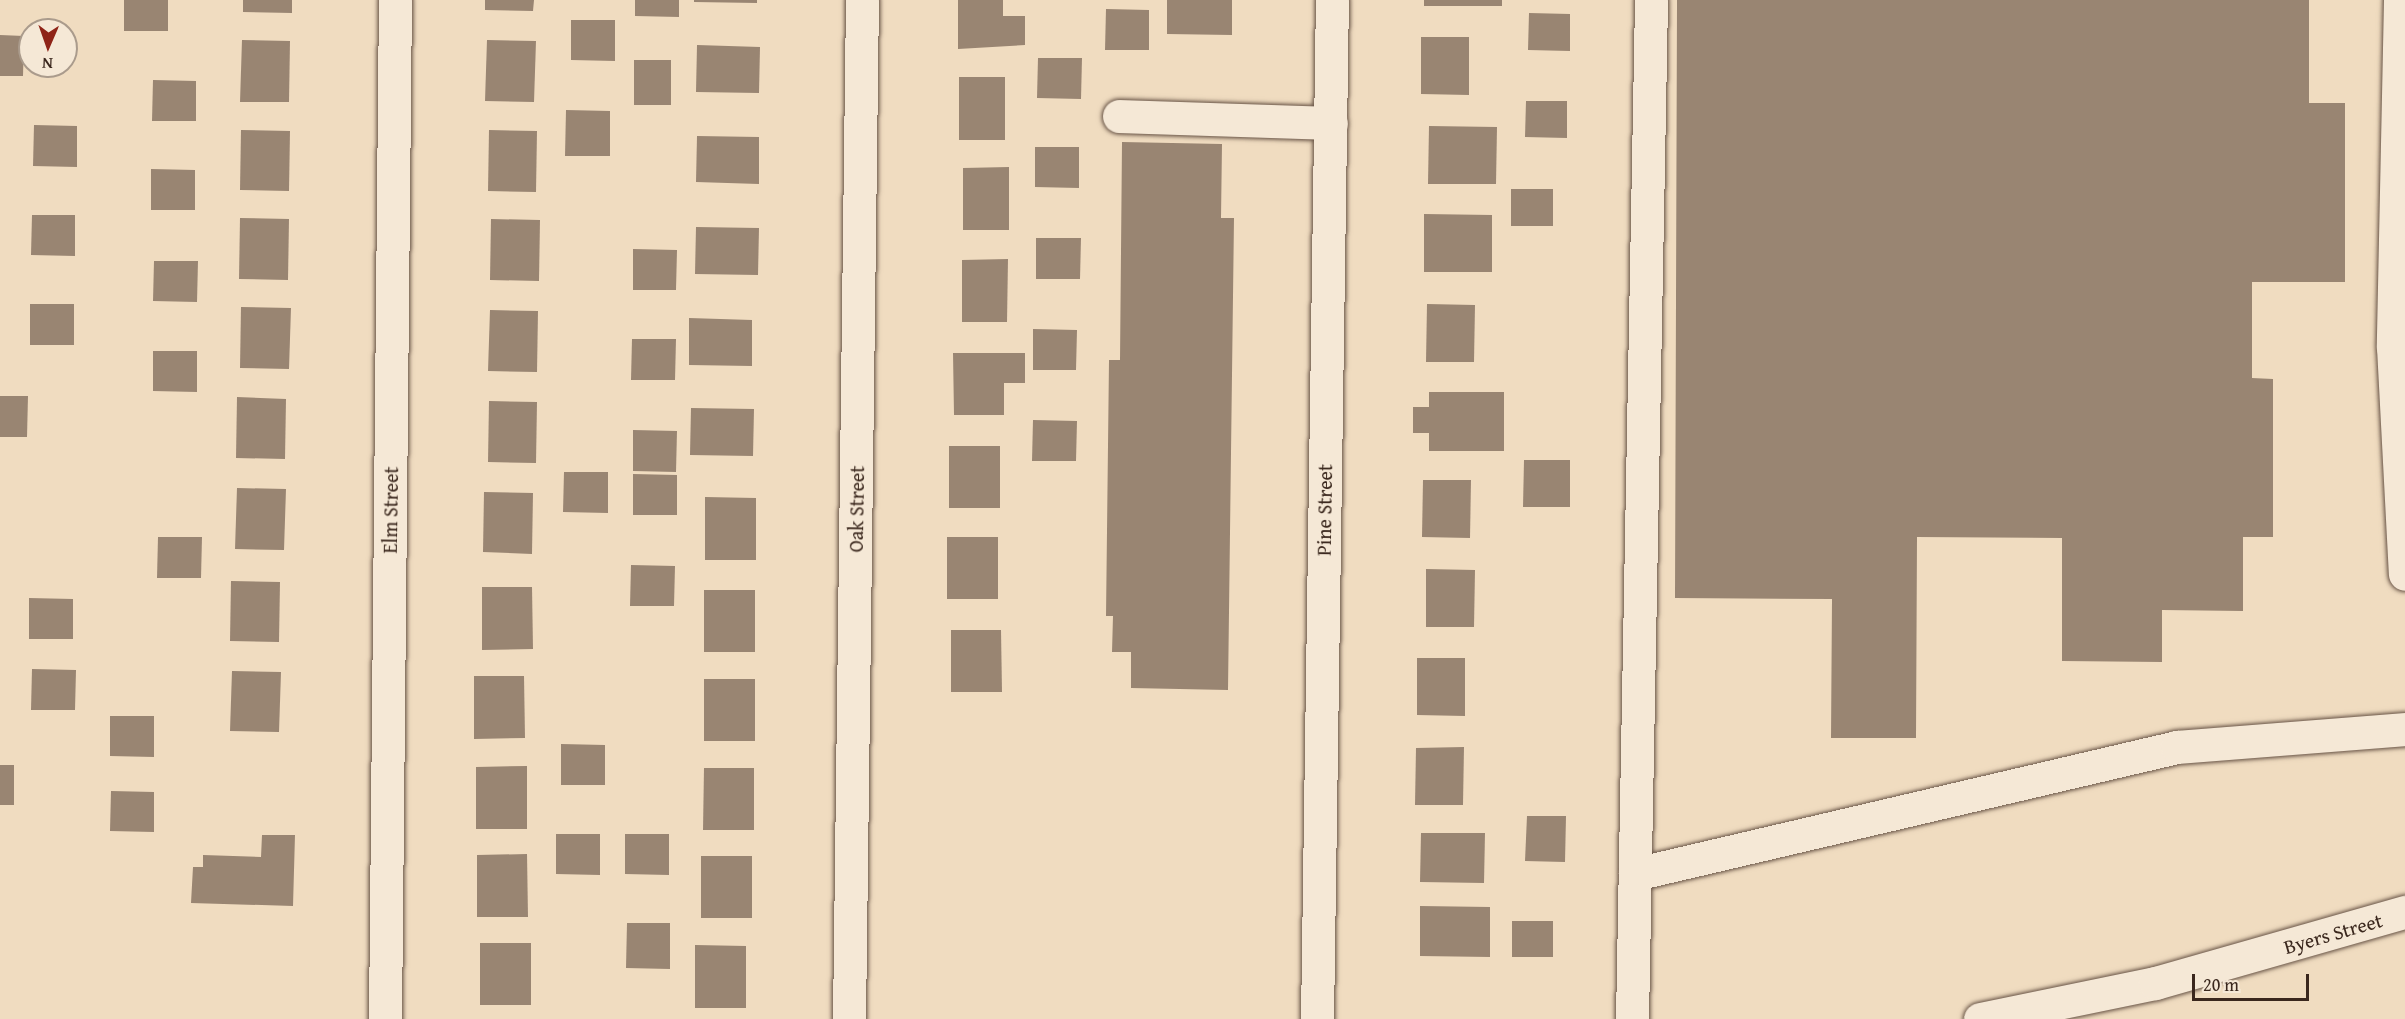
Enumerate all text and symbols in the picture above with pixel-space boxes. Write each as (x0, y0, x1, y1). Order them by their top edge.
north arrow (18, 18, 78, 78)
text: N (42, 52, 53, 76)
street label: Pine Street (1311, 464, 1337, 556)
street label: Oak Street (843, 465, 869, 553)
street label: Elm Street (377, 466, 403, 554)
street label: Byers Street (2281, 907, 2385, 959)
scale bar (2195, 962, 2312, 1000)
text: 20 m (2203, 971, 2239, 998)

